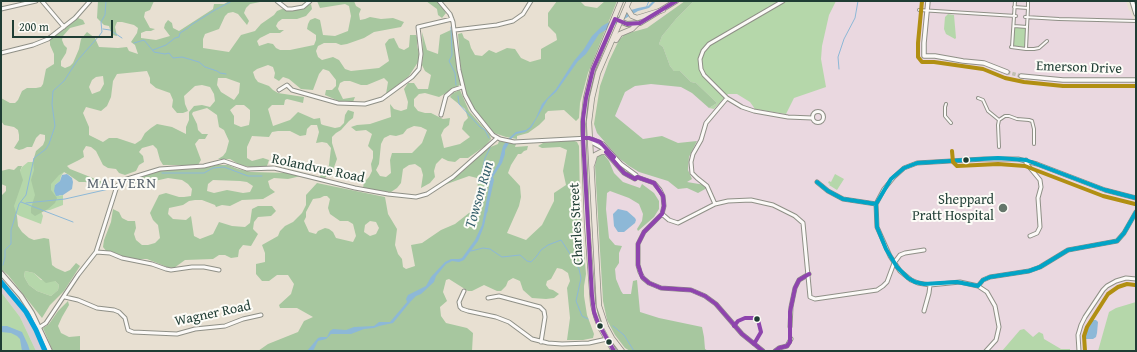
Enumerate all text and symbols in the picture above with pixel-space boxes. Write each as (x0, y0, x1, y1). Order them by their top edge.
scale bar (14, 12, 115, 38)
text: 200 m (19, 18, 49, 35)
street label: Emerson Drive (1036, 58, 1122, 78)
street label: Rolandvue Road (270, 151, 366, 187)
unlabelled marker (961, 155, 971, 165)
water label: Towson Run (462, 159, 498, 231)
district label: MALVERN (87, 175, 157, 193)
street label: Charles Street (566, 182, 588, 266)
place label: Sheppard Pratt Hospital (912, 192, 994, 224)
marker: Sheppard Pratt Hospital (997, 202, 1009, 214)
street label: Wagner Road (173, 298, 253, 330)
unlabelled marker (752, 314, 762, 324)
unlabelled marker (595, 321, 605, 331)
unlabelled marker (604, 337, 614, 347)

